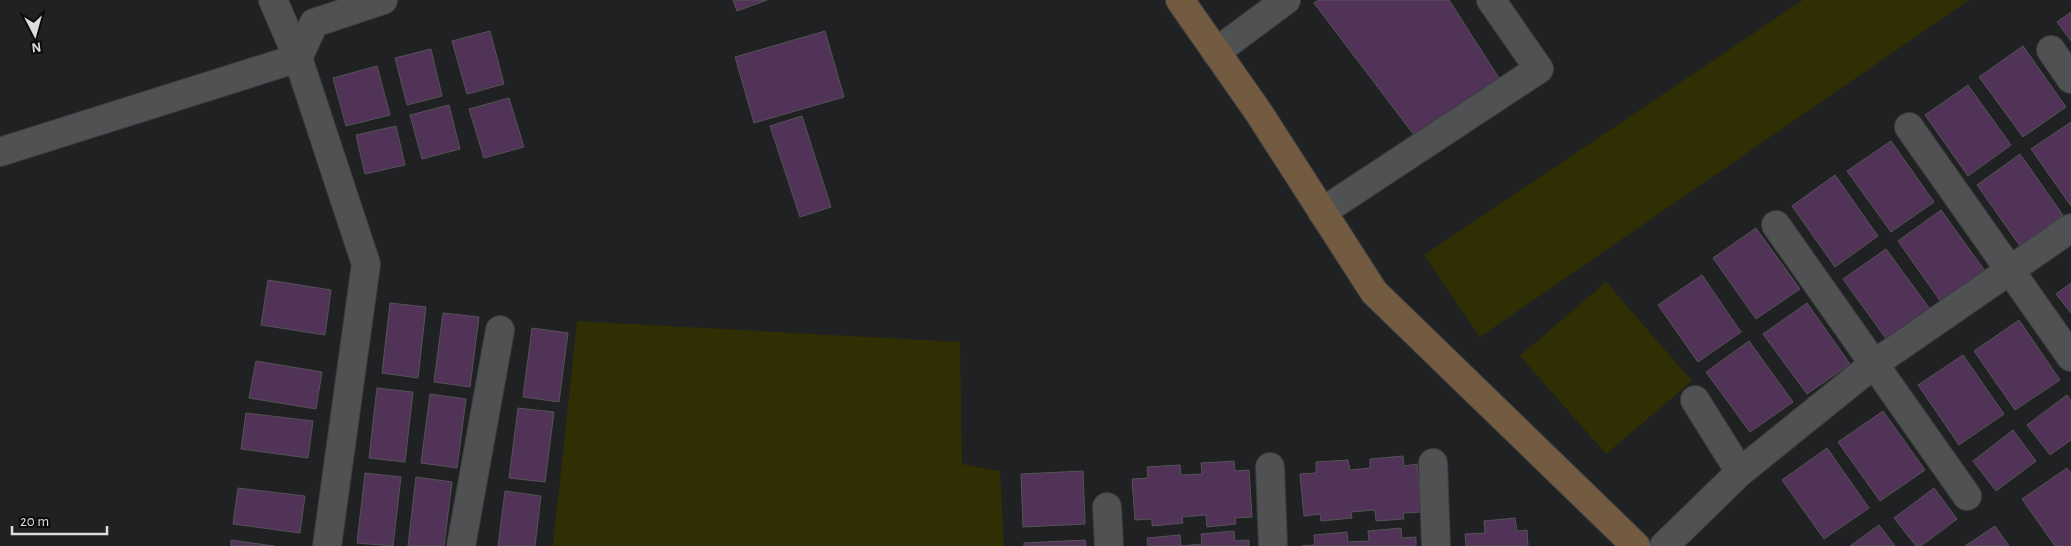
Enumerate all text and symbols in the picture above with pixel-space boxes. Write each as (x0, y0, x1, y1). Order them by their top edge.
north arrow (10, 10, 60, 60)
text: N (31, 39, 42, 54)
scale bar (12, 504, 108, 536)
text: 20 m (20, 514, 49, 529)

